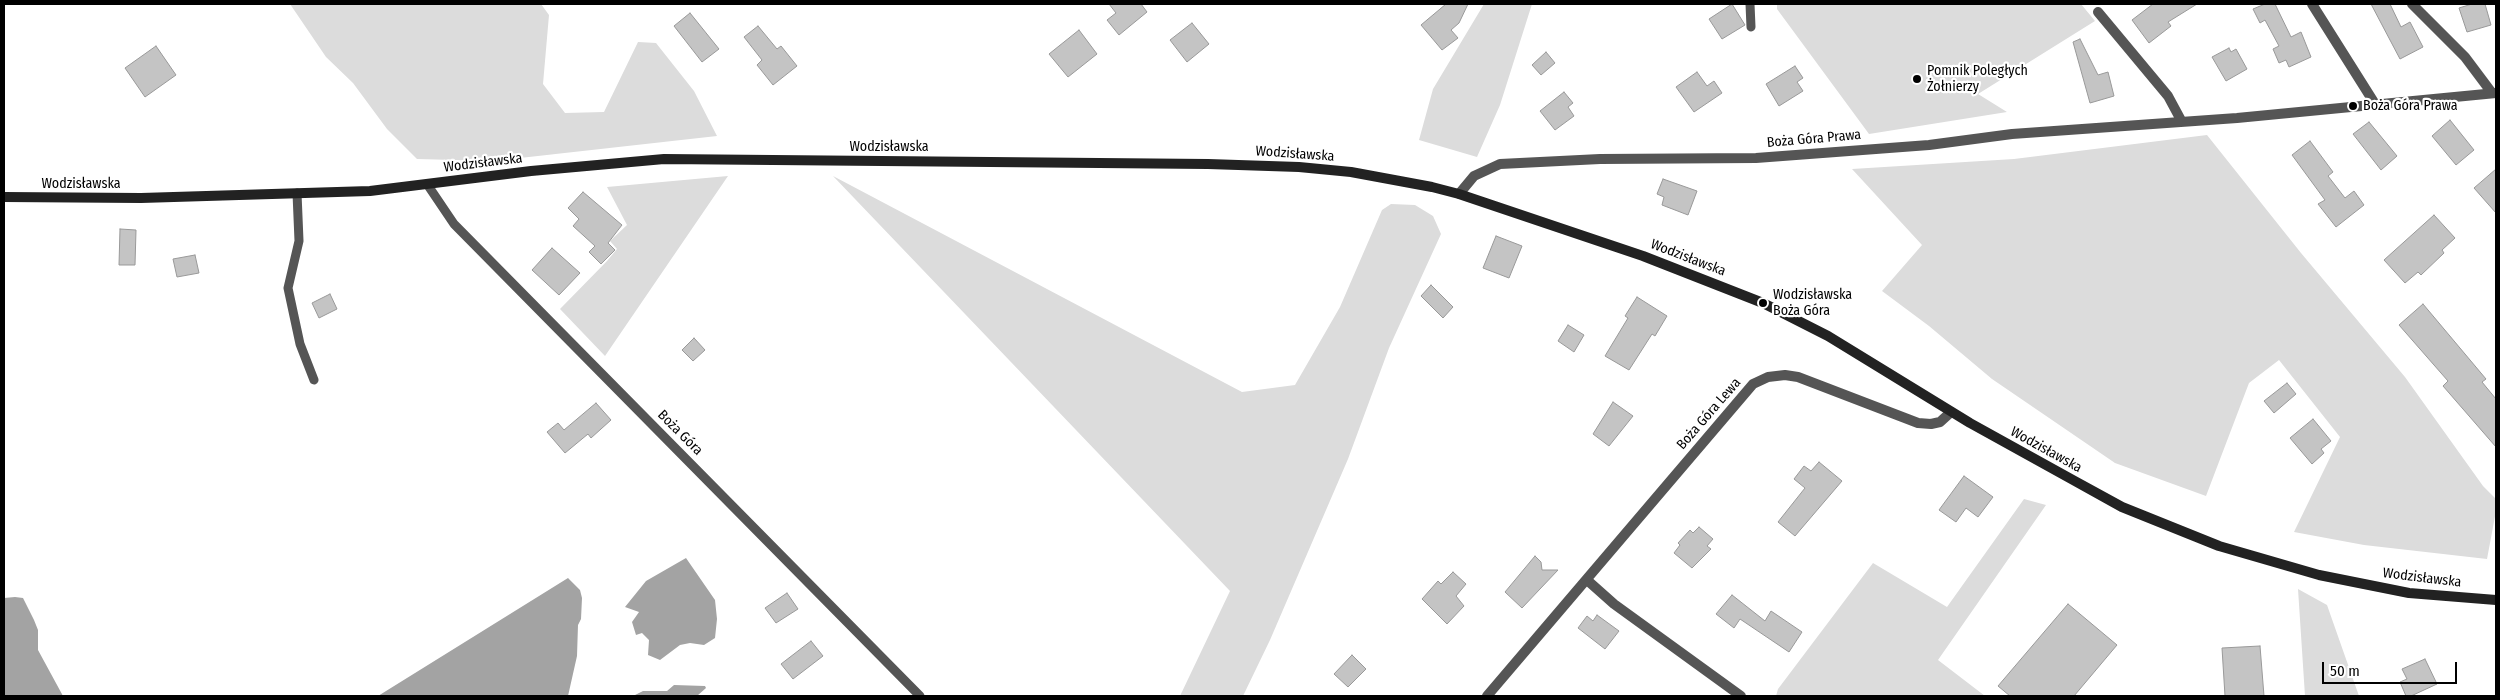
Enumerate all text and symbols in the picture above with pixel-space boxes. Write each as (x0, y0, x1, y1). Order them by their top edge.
place label: Pomnik Poległych Żołnierzy (1927, 63, 2028, 95)
marker: Pomnik Poległych Żołnierzy (1911, 73, 1923, 85)
place label: Boża Góra Prawa (2363, 98, 2458, 114)
marker: Boża Góra Prawa (2347, 100, 2359, 112)
street label: Boża Góra Prawa (1766, 127, 1862, 151)
street label: Wodzisławska (849, 139, 929, 155)
street label: Wodzisławska (1255, 143, 1335, 165)
street label: Wodzisławska (443, 150, 523, 176)
street label: Wodzisławska (41, 176, 121, 192)
street label: Wodzisławska (1648, 236, 1728, 280)
place label: Wodzisławska Boża Góra (1773, 287, 1852, 320)
marker: Wodzisławska Boża Góra (1757, 297, 1769, 309)
street label: Boża Góra Lewa (1673, 375, 1745, 453)
street label: Boża Góra (654, 407, 706, 459)
street label: Wodzisławska (2007, 423, 2085, 477)
street label: Wodzisławska (2382, 565, 2462, 591)
scale bar (2325, 652, 2460, 684)
text: 50 m (2330, 662, 2360, 680)

